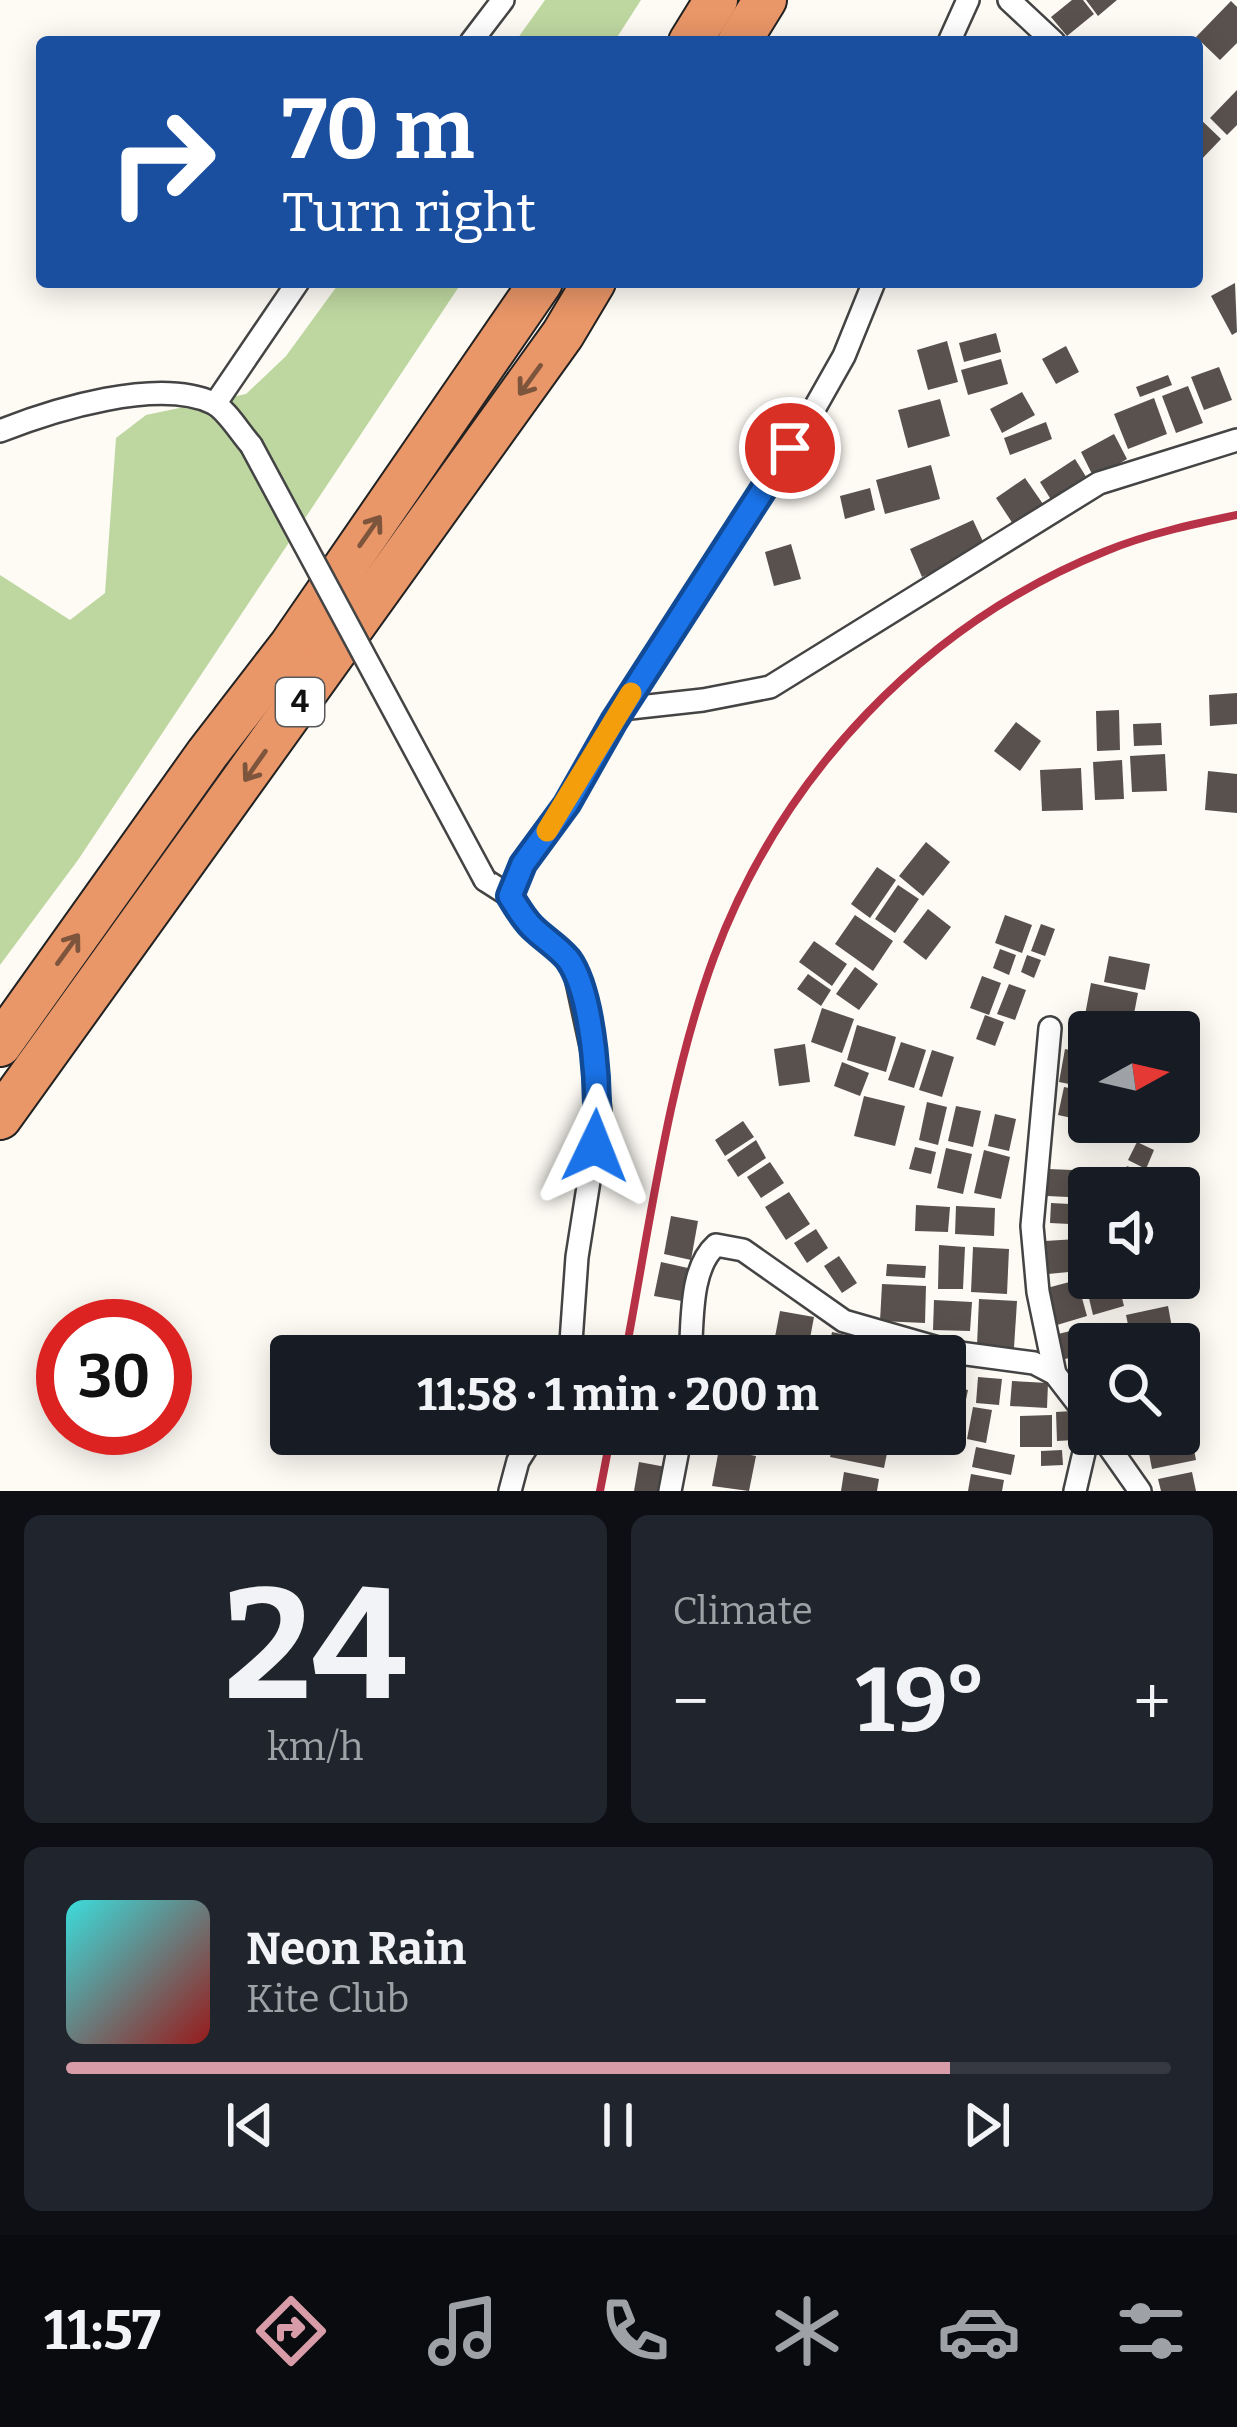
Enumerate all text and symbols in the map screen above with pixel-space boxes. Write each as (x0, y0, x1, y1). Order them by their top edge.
text: 70 m (282, 79, 474, 180)
icon: right (84, 84, 240, 240)
text: Turn right (282, 181, 536, 245)
one-way arrow (518, 363, 543, 396)
pin (739, 397, 841, 499)
icon: arrive (757, 415, 823, 481)
one-way arrow (357, 515, 382, 549)
road number: 4 (276, 678, 324, 726)
one-way arrow (242, 748, 267, 781)
one-way arrow (55, 933, 80, 966)
north arrow (1068, 1011, 1200, 1143)
map controls (1068, 1011, 1200, 1455)
position arrow (532, 1083, 658, 1209)
button: sound (1068, 1167, 1200, 1299)
speed limit sign: 30 (36, 1299, 192, 1455)
button: search (1068, 1323, 1200, 1455)
text: 11:58 · 1 min · 200 m (417, 1368, 819, 1422)
text: 24 (224, 1552, 407, 1739)
text: Climate (673, 1588, 813, 1634)
text: 19° (856, 1647, 987, 1755)
text: − (673, 1662, 709, 1741)
text: + (1133, 1662, 1171, 1741)
text: km/h (267, 1724, 364, 1770)
text: Neon Rain (246, 1922, 466, 1976)
text: Kite Club (246, 1976, 409, 2022)
icon: previous (217, 2092, 283, 2158)
icon: pause (585, 2092, 651, 2158)
icon: next (954, 2092, 1020, 2158)
icon: directions (249, 2289, 333, 2373)
icon: music (421, 2289, 505, 2373)
icon: phone (593, 2289, 677, 2373)
icon: climate (765, 2289, 849, 2373)
icon: car (937, 2289, 1021, 2373)
icon: filters (1109, 2289, 1193, 2373)
text: 11:57 (44, 2299, 161, 2363)

